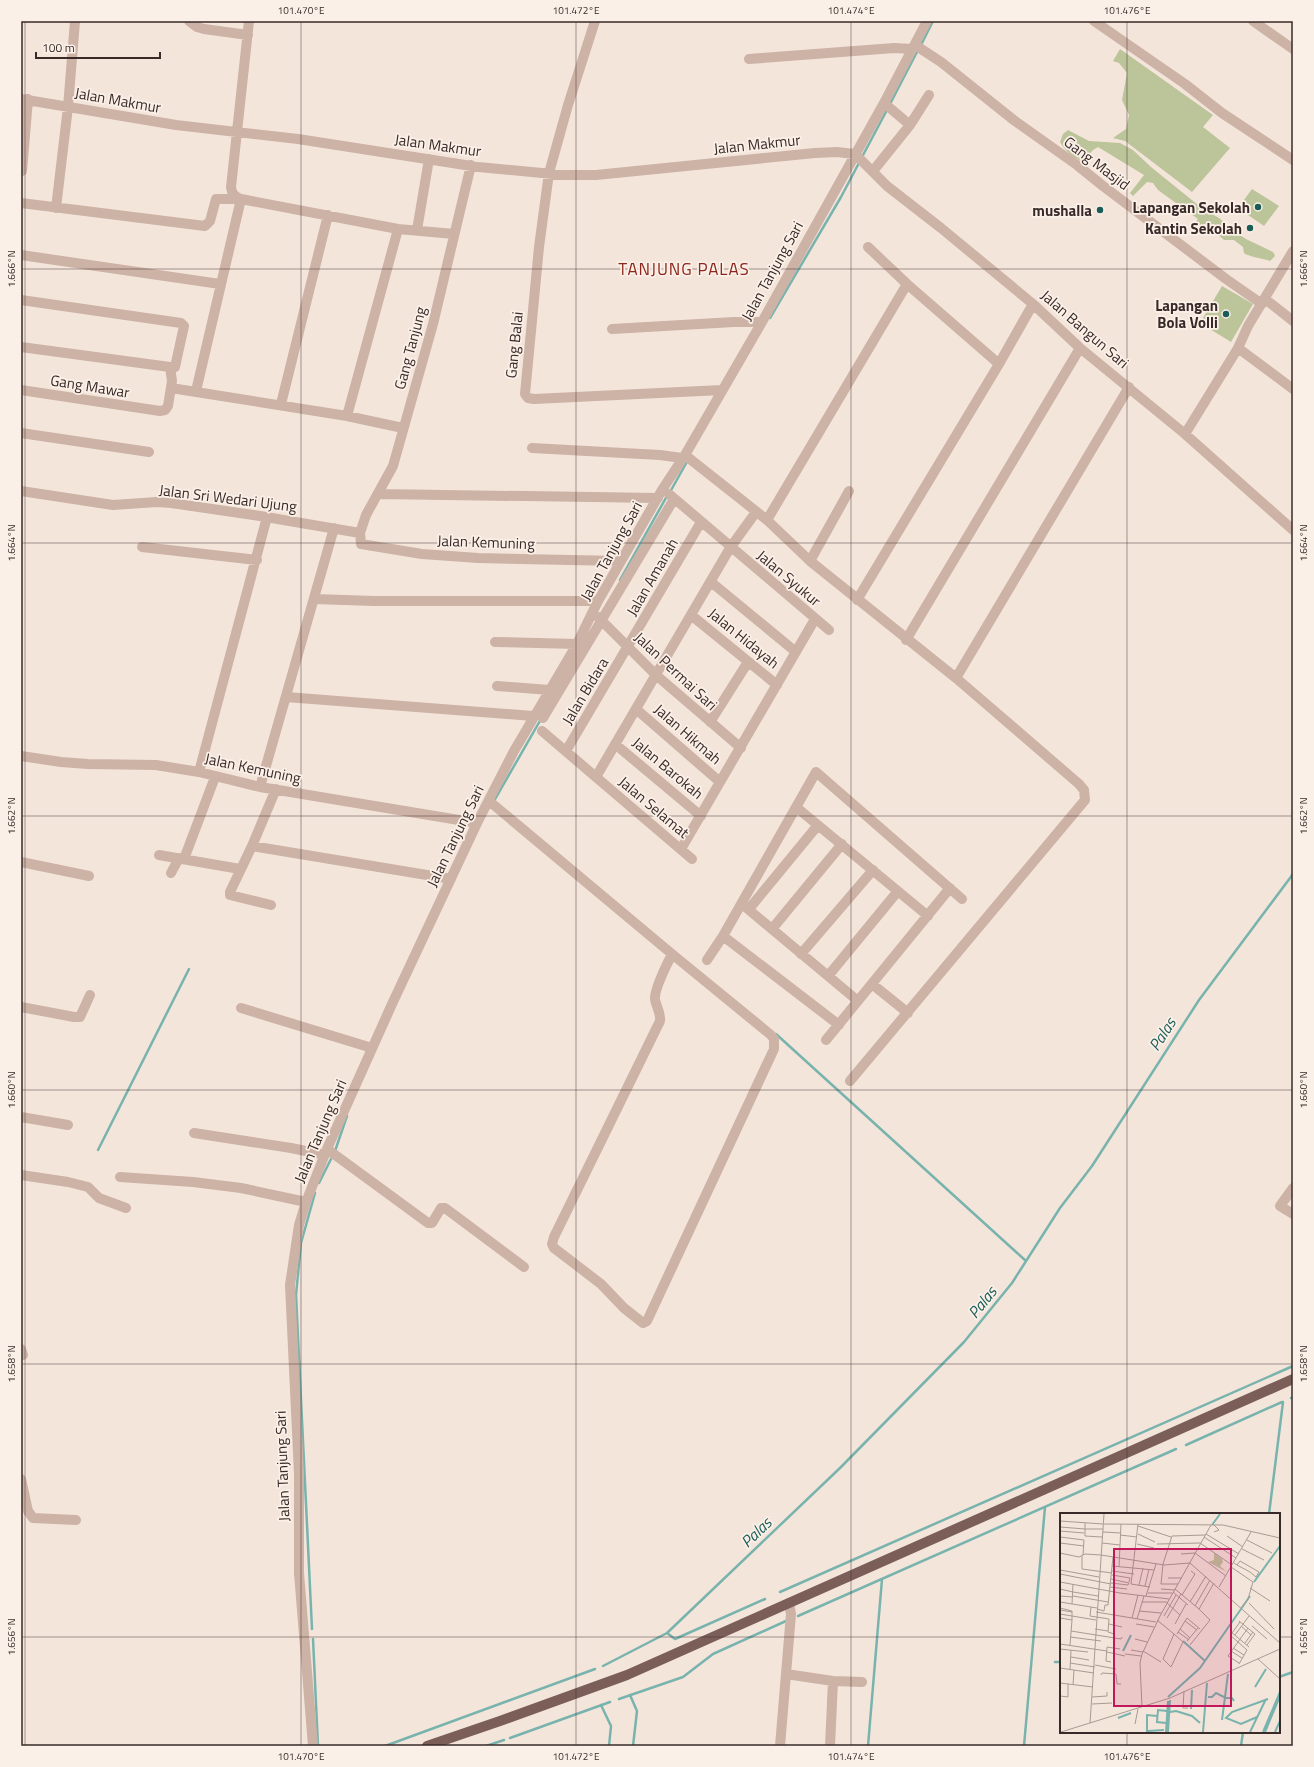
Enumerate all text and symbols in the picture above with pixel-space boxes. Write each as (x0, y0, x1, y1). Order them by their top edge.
text: 101.470°E (278, 3, 325, 18)
text: 101.472°E (553, 3, 600, 18)
text: 101.474°E (828, 3, 875, 18)
text: 101.476°E (1104, 3, 1151, 18)
scale bar (36, 34, 160, 60)
text: 100 m (42, 38, 75, 57)
street label: Jalan Makmur (73, 81, 163, 119)
street label: Jalan Makmur (393, 128, 483, 162)
street label: Jalan Makmur (712, 128, 802, 160)
street label: Gang Masjid (1059, 131, 1135, 195)
place label: Lapangan Sekolah (1132, 196, 1250, 219)
place label: mushalla (1032, 199, 1092, 222)
marker: Lapangan Sekolah (1253, 202, 1263, 212)
marker: mushalla (1095, 205, 1105, 215)
street label: Jalan Tanjung Sari (735, 217, 809, 325)
place label: Kantin Sekolah (1145, 217, 1242, 240)
marker: Kantin Sekolah (1245, 223, 1255, 233)
text: 1.666°N (4, 251, 19, 287)
text: 1.666°N (1296, 251, 1311, 287)
district label: TANJUNG PALAS (618, 256, 750, 282)
street label: Jalan Bangun Sari (1036, 284, 1134, 374)
place label: Lapangan Bola Volli (1155, 294, 1218, 334)
street label: Gang Tanjung (388, 304, 432, 392)
marker: Lapangan Bola Volli (1221, 309, 1231, 319)
street label: Gang Balai (499, 311, 529, 379)
street label: Gang Mawar (49, 368, 131, 404)
street label: Jalan Sri Wedari Ujung (158, 478, 298, 518)
street label: Jalan Tanjung Sari (574, 497, 648, 605)
text: 1.664°N (4, 525, 19, 561)
text: 1.664°N (1296, 525, 1311, 561)
street label: Jalan Kemuning (437, 529, 535, 555)
street label: Jalan Amanah (620, 534, 684, 620)
street label: Jalan Syukur (752, 544, 826, 612)
street label: Jalan Hidayah (703, 602, 785, 674)
street label: Jalan Permai Sari (629, 626, 723, 716)
street label: Jalan Bidara (556, 653, 614, 729)
street label: Jalan Hikmah (649, 698, 727, 770)
street label: Jalan Barokah (627, 731, 709, 805)
street label: Jalan Kemuning (203, 747, 303, 789)
street label: Jalan Selamat (614, 770, 695, 844)
street label: Jalan Tanjung Sari (420, 781, 490, 891)
text: 1.662°N (4, 798, 19, 834)
text: 1.662°N (1296, 798, 1311, 834)
water label: Palas (1142, 1012, 1182, 1055)
text: 1.660°N (4, 1072, 19, 1108)
text: 1.660°N (1296, 1072, 1311, 1108)
street label: Jalan Tanjung Sari (288, 1076, 352, 1186)
water label: Palas (962, 1280, 1003, 1323)
text: 1.658°N (4, 1346, 19, 1382)
text: 1.658°N (1296, 1346, 1311, 1382)
street label: Jalan Tanjung Sari (269, 1410, 295, 1522)
water label: Palas (735, 1510, 778, 1553)
inset map (1060, 1513, 1280, 1733)
text: 1.656°N (4, 1619, 19, 1655)
text: 1.656°N (1296, 1619, 1311, 1655)
text: 101.470°E (278, 1749, 325, 1764)
text: 101.472°E (553, 1749, 600, 1764)
text: 101.474°E (828, 1749, 875, 1764)
text: 101.476°E (1104, 1749, 1151, 1764)

